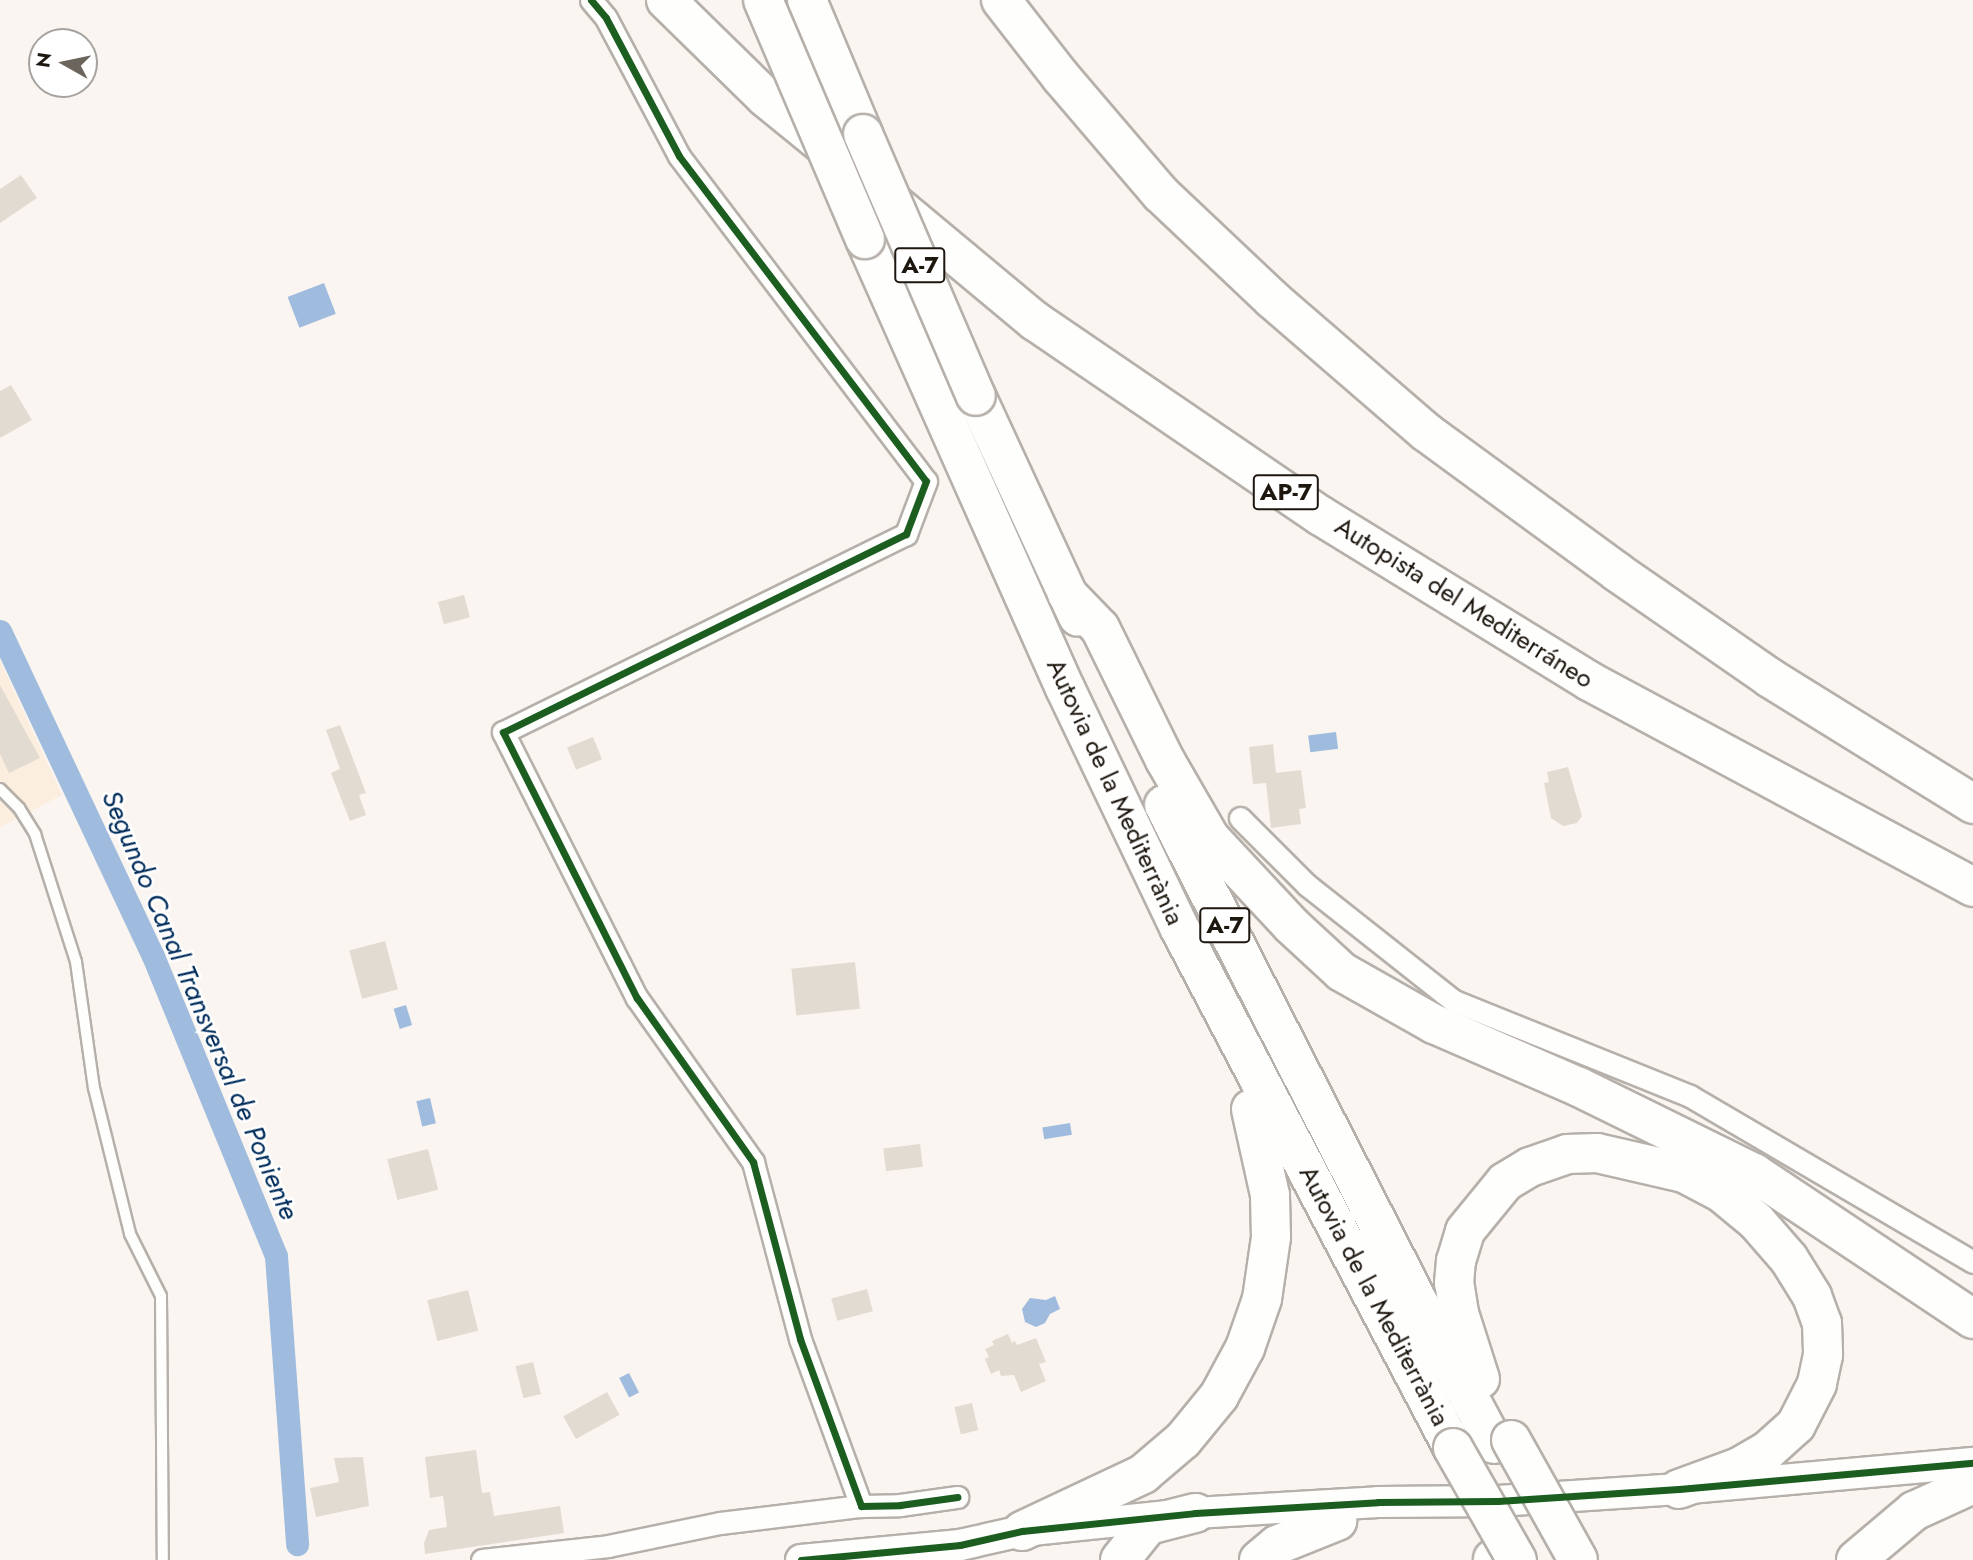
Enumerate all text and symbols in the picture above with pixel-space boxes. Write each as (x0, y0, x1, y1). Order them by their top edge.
north arrow (28, 28, 98, 98)
text: N (29, 50, 58, 70)
road number: A-7 (894, 244, 946, 286)
road number: AP-7 (1253, 472, 1319, 512)
street label: Autopista del Mediterráneo (1329, 511, 1599, 695)
street label: Autovia de la Mediterrània (1040, 654, 1190, 930)
water label: Segundo Canal Transversal de Poniente (94, 785, 306, 1225)
road number: A-7 (1199, 904, 1251, 945)
street label: Autovia de la Mediterrània (1292, 1161, 1456, 1431)

